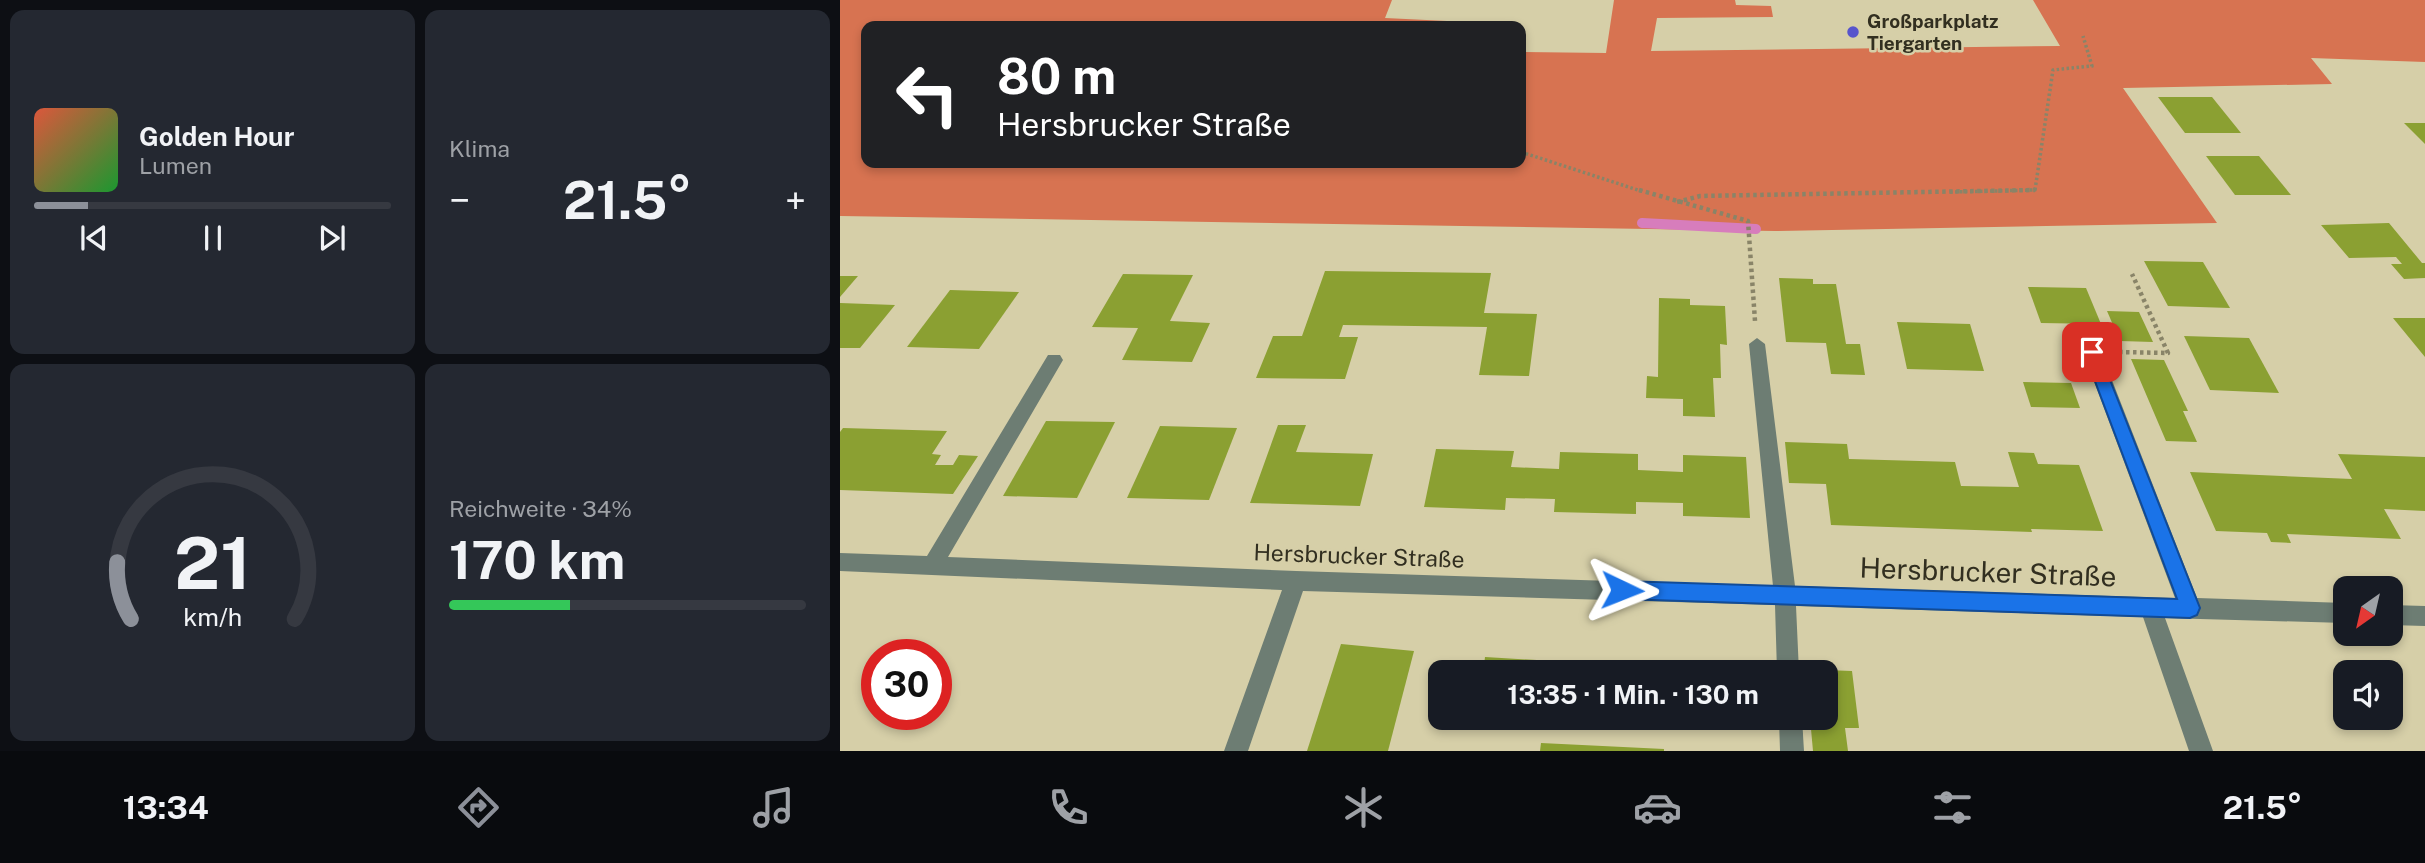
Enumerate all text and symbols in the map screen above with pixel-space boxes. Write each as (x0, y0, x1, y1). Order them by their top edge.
place label: Großparkplatz Tiergarten (1867, 10, 1999, 54)
marker: Großparkplatz Tiergarten (1845, 24, 1861, 40)
text: 80 m (997, 47, 1116, 105)
icon: left (882, 49, 973, 140)
text: Hersbrucker Straße (997, 106, 1291, 143)
text: Golden Hour (139, 121, 294, 152)
text: Klima (449, 135, 510, 162)
text: Lumen (139, 152, 212, 179)
text: 21.5° (563, 170, 692, 231)
text: − (449, 178, 470, 223)
text: + (785, 178, 806, 223)
icon: previous (75, 219, 113, 257)
icon: pause (194, 219, 232, 257)
icon: next (313, 219, 351, 257)
pin (2062, 322, 2122, 382)
icon: arrive (2073, 333, 2111, 371)
text: Reichweite · 34% (449, 495, 632, 522)
text: 21 (174, 520, 251, 605)
text: 170 km (449, 530, 625, 591)
street label: Hersbrucker Straße (1253, 538, 1465, 573)
street label: Hersbrucker Straße (1859, 551, 2117, 592)
position arrow (1585, 553, 1659, 627)
north arrow (2333, 576, 2403, 646)
map controls (2333, 576, 2403, 730)
text: km/h (183, 601, 242, 631)
speed limit sign: 30 (861, 639, 952, 730)
button: sound (2333, 660, 2403, 730)
text: 13:35 · 1 Min. · 130 m (1507, 679, 1759, 710)
icon: directions (454, 783, 503, 832)
icon: music (749, 783, 798, 832)
icon: phone (1044, 783, 1093, 832)
icon: climate (1339, 783, 1388, 832)
icon: car (1633, 783, 1682, 832)
icon: filters (1928, 783, 1977, 832)
text: 13:34 (123, 789, 209, 826)
text: 21.5° (2223, 789, 2302, 826)

